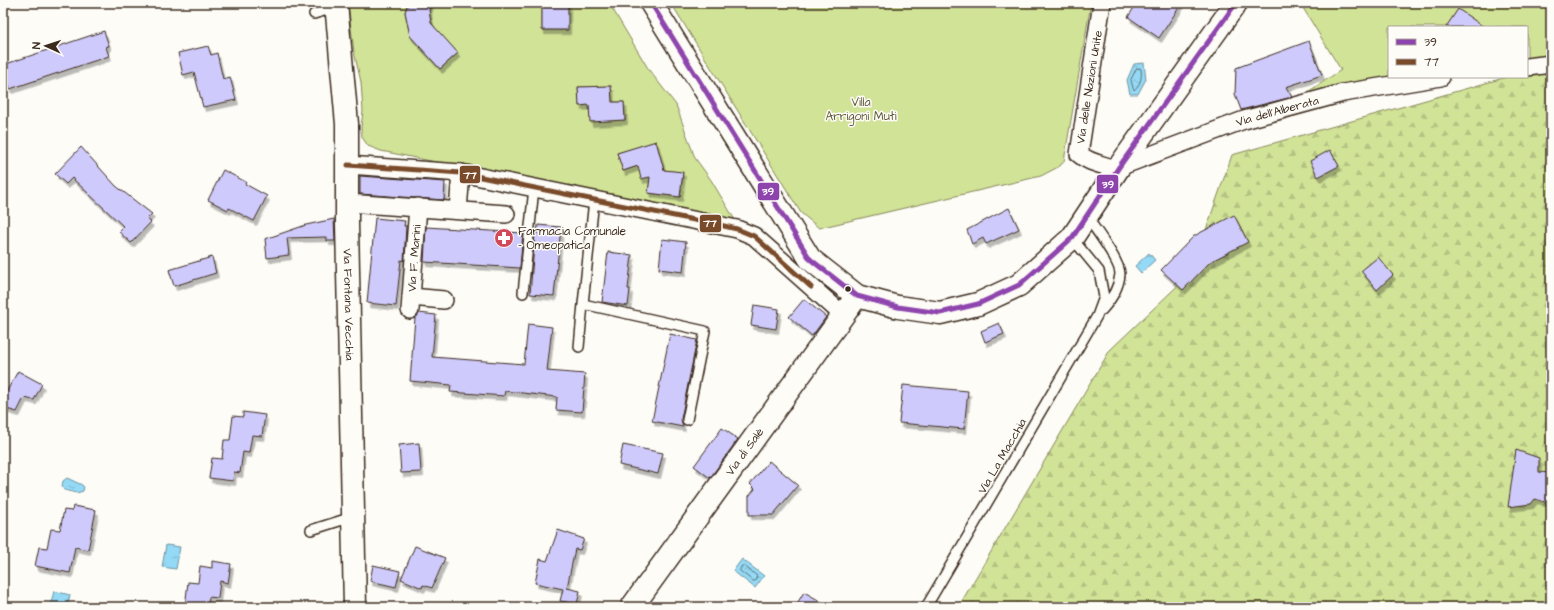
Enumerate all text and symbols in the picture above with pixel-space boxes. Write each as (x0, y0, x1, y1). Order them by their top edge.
north arrow (26, 26, 66, 66)
legend (1388, 26, 1528, 78)
street label: Via delle Nazioni Unite (1072, 29, 1107, 145)
text: 39 (1424, 34, 1437, 51)
text: N (29, 42, 44, 49)
text: 77 (1424, 54, 1439, 71)
street label: Via dell'Alberata (1234, 92, 1321, 131)
park label: Villa Arrigoni Muti (826, 94, 897, 126)
line badge: 77 (459, 165, 481, 184)
text: 77 (462, 168, 477, 183)
line badge: 39 (1096, 174, 1119, 194)
text: 39 (1101, 177, 1114, 192)
line badge: 39 (757, 182, 780, 201)
text: 39 (761, 184, 774, 199)
line badge: 77 (699, 214, 722, 233)
text: 77 (702, 216, 717, 231)
place label: Farmacia Comunale - Omeopatica (518, 223, 626, 254)
street label: Via F. Marini (403, 224, 426, 292)
pharmacy icon: Farmacia Comunale - Omeopatica (493, 227, 515, 249)
street label: Via Fontana Vecchia (339, 248, 358, 361)
unlabelled marker (843, 284, 853, 294)
street label: Via La Macchia (974, 415, 1031, 497)
street label: Via di Salè (722, 424, 768, 479)

